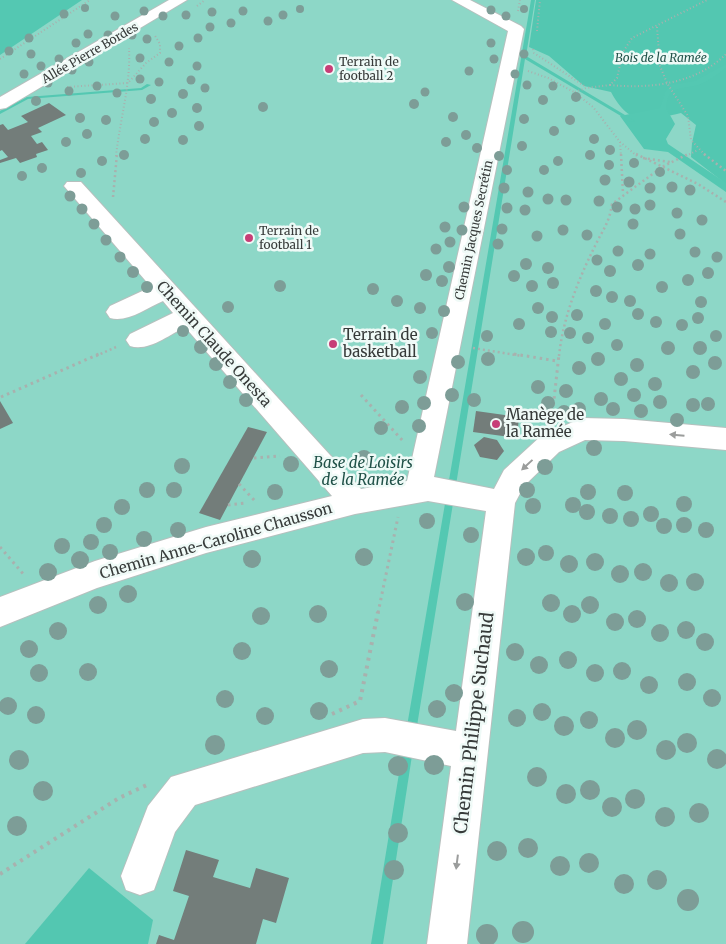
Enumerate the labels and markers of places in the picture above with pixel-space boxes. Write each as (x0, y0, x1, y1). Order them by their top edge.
place label: Terrain de football 2 (339, 54, 399, 83)
marker: Terrain de football 2 (323, 63, 335, 75)
place label: Terrain de football 1 (259, 223, 319, 252)
marker: Terrain de football 1 (243, 232, 255, 244)
place label: Terrain de basketball (342, 325, 418, 361)
marker: Terrain de basketball (327, 338, 339, 350)
place label: Manège de la Ramée (506, 405, 584, 441)
marker: Manège de la Ramée (490, 418, 502, 430)

